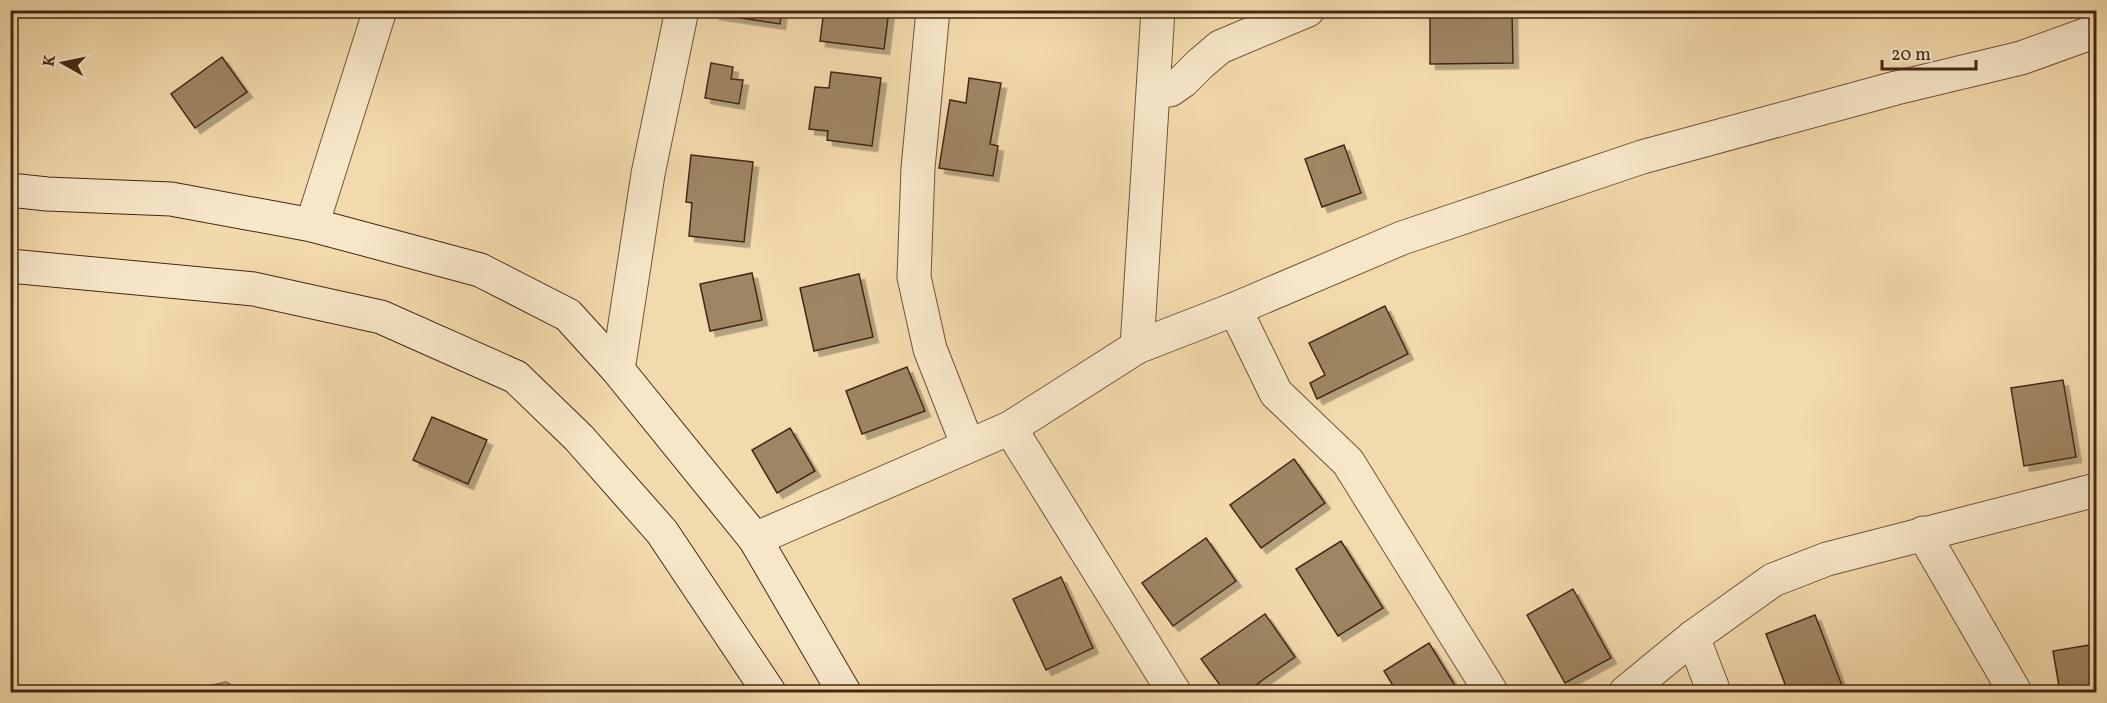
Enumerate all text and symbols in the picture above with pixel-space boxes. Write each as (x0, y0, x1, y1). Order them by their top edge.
north arrow (33, 33, 93, 93)
scale bar (1882, 33, 1976, 71)
text: 20 m (1891, 43, 1931, 68)
text: K (38, 53, 62, 68)

